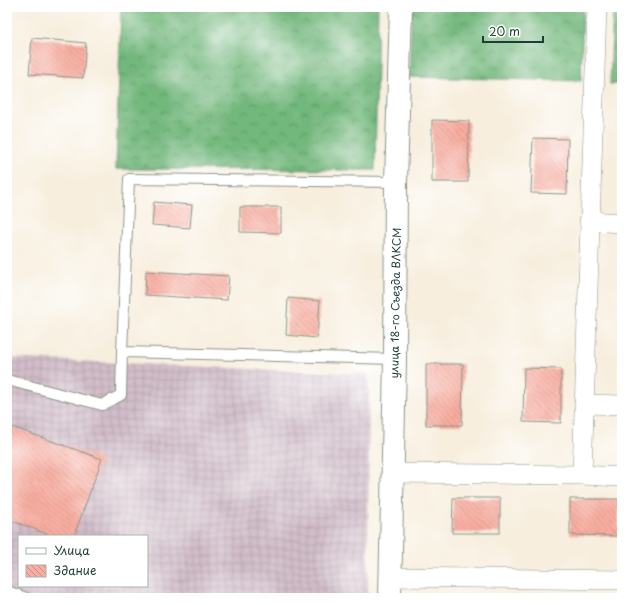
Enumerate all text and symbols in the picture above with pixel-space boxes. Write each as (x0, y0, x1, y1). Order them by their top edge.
scale bar (483, 18, 543, 44)
text: 20 m (489, 22, 520, 40)
street label: улица 18-го Съезда ВЛКСМ (385, 227, 405, 379)
legend (18, 535, 148, 587)
text: Улица (54, 541, 90, 559)
text: Здание (54, 561, 96, 579)

